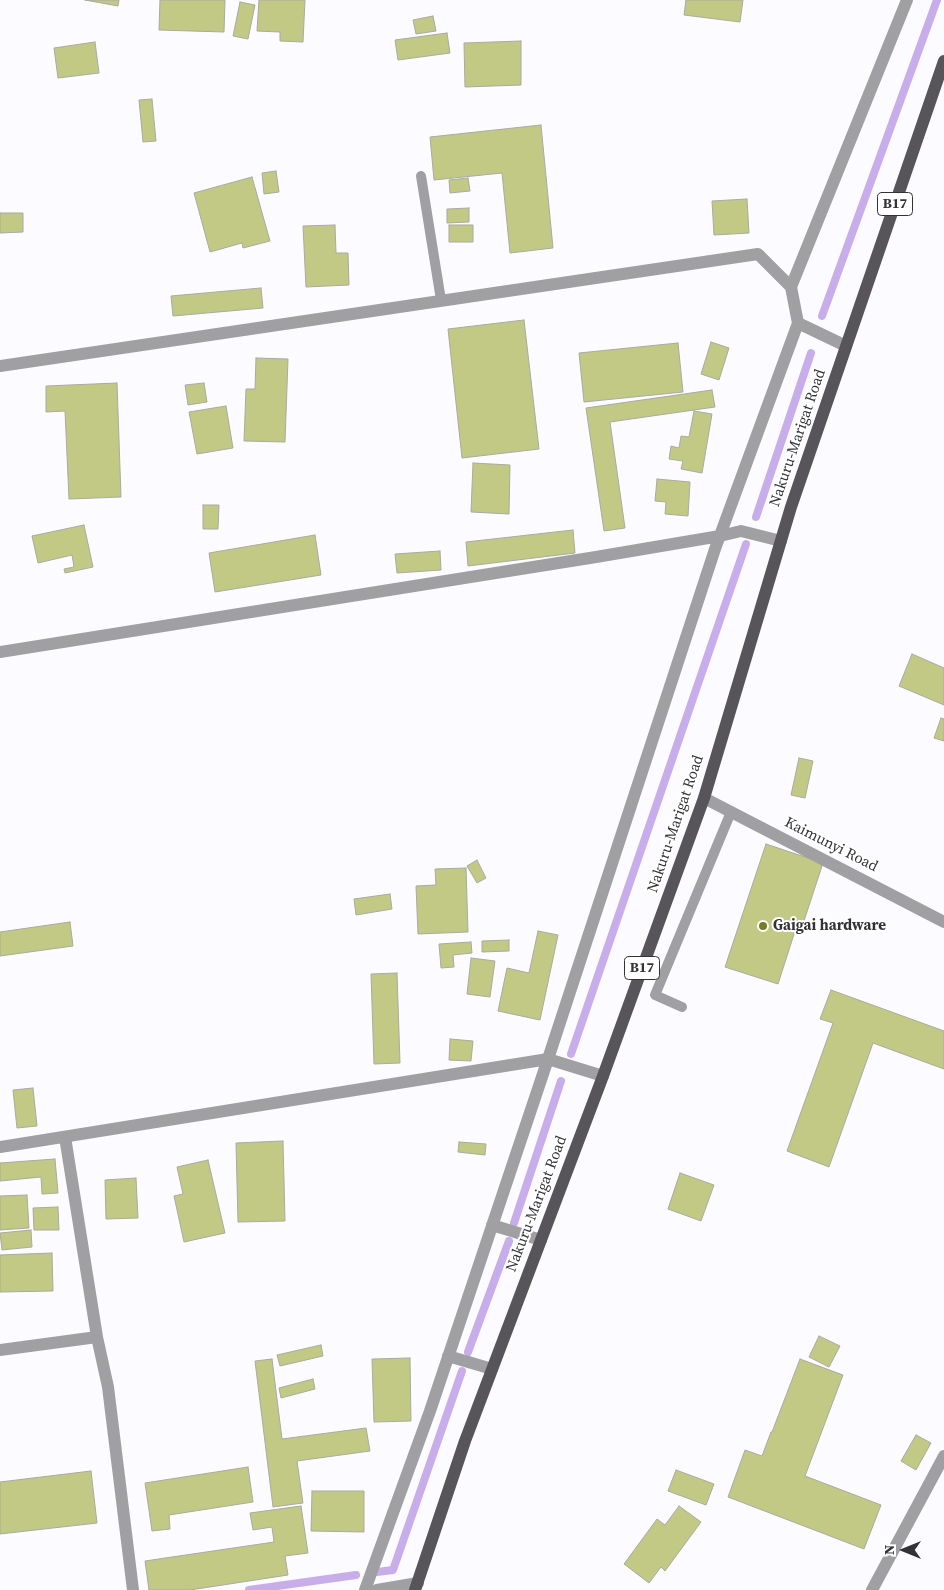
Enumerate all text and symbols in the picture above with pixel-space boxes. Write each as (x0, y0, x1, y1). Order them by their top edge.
road number: B17 (878, 192, 912, 215)
street label: Nakuru-Marigat Road (766, 367, 830, 509)
street label: Nakuru-Marigat Road (644, 753, 708, 895)
street label: Kaimunyi Road (781, 814, 881, 876)
place label: Gaigai hardware (773, 917, 886, 935)
marker: Gaigai hardware (757, 920, 769, 932)
road number: B17 (624, 956, 660, 980)
street label: Nakuru-Marigat Road (503, 1134, 571, 1274)
north arrow (879, 1525, 929, 1575)
text: N (879, 1545, 899, 1555)

